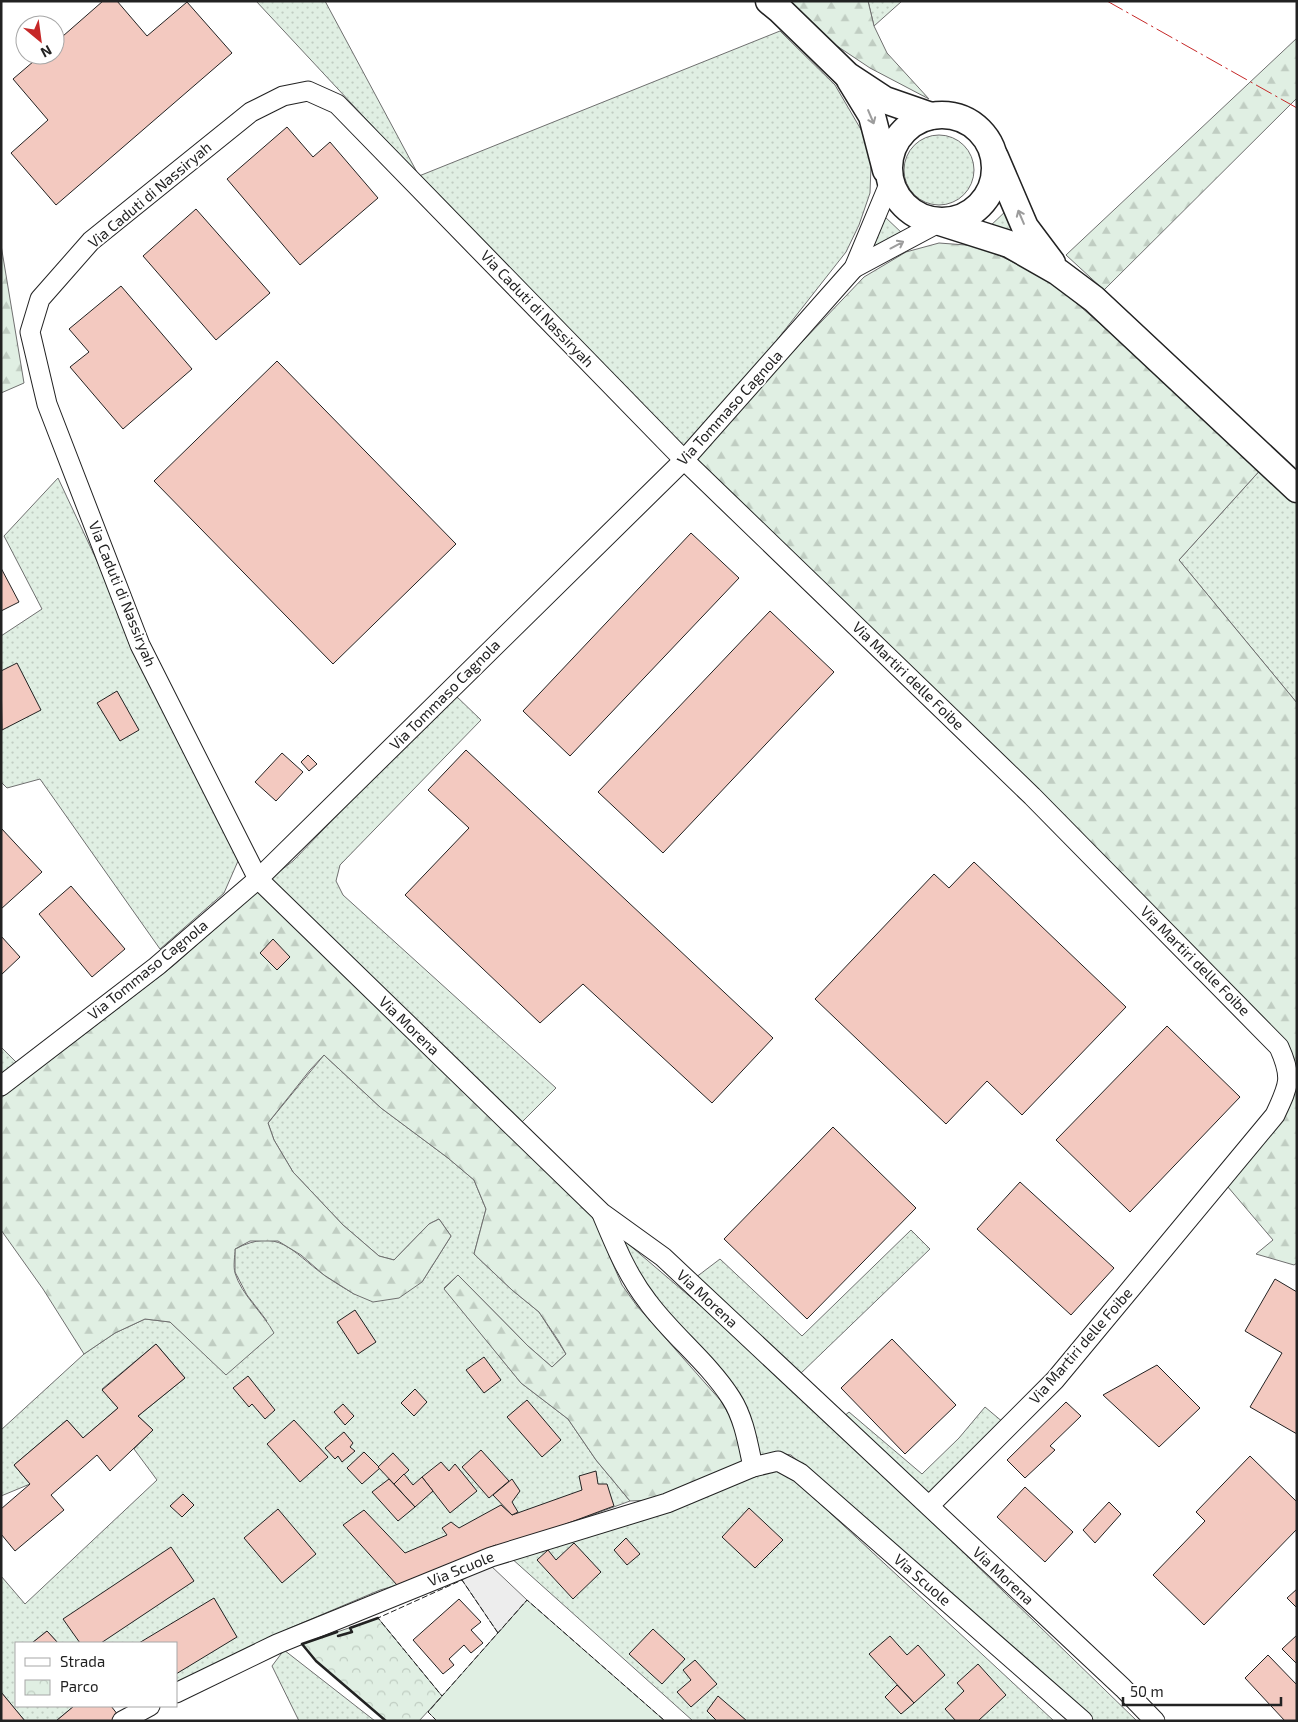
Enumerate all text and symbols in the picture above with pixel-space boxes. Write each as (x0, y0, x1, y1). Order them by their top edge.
north arrow (15, 15, 65, 65)
text: N (38, 42, 55, 62)
one-way arrow (867, 109, 876, 124)
street label: Via Caduti di Nassiryah (84, 137, 215, 251)
one-way arrow (1016, 210, 1025, 225)
one-way arrow (890, 240, 905, 250)
street label: Via Caduti di Nassiryah (477, 246, 598, 370)
street label: Via Tommaso Cagnola (673, 346, 786, 469)
street label: Via Caduti di Nassiryah (85, 518, 160, 669)
street label: Via Martiri delle Foibe (849, 617, 968, 733)
street label: Via Tommaso Cagnola (385, 635, 503, 753)
street label: Via Martiri delle Foibe (1137, 902, 1254, 1019)
street label: Via Tommaso Cagnola (84, 915, 211, 1023)
street label: Via Morena (376, 992, 444, 1058)
street label: Via Morena (673, 1265, 742, 1331)
street label: Via Martiri delle Foibe (1025, 1284, 1136, 1407)
street label: Via Morena (969, 1542, 1038, 1608)
street label: Via Scuole (425, 1547, 496, 1589)
street label: Via Scuole (890, 1550, 955, 1609)
legend (15, 1642, 178, 1707)
text: Strada (60, 1652, 105, 1670)
scale bar (1123, 1674, 1280, 1706)
text: Parco (60, 1677, 99, 1695)
text: 50 m (1130, 1682, 1164, 1700)

